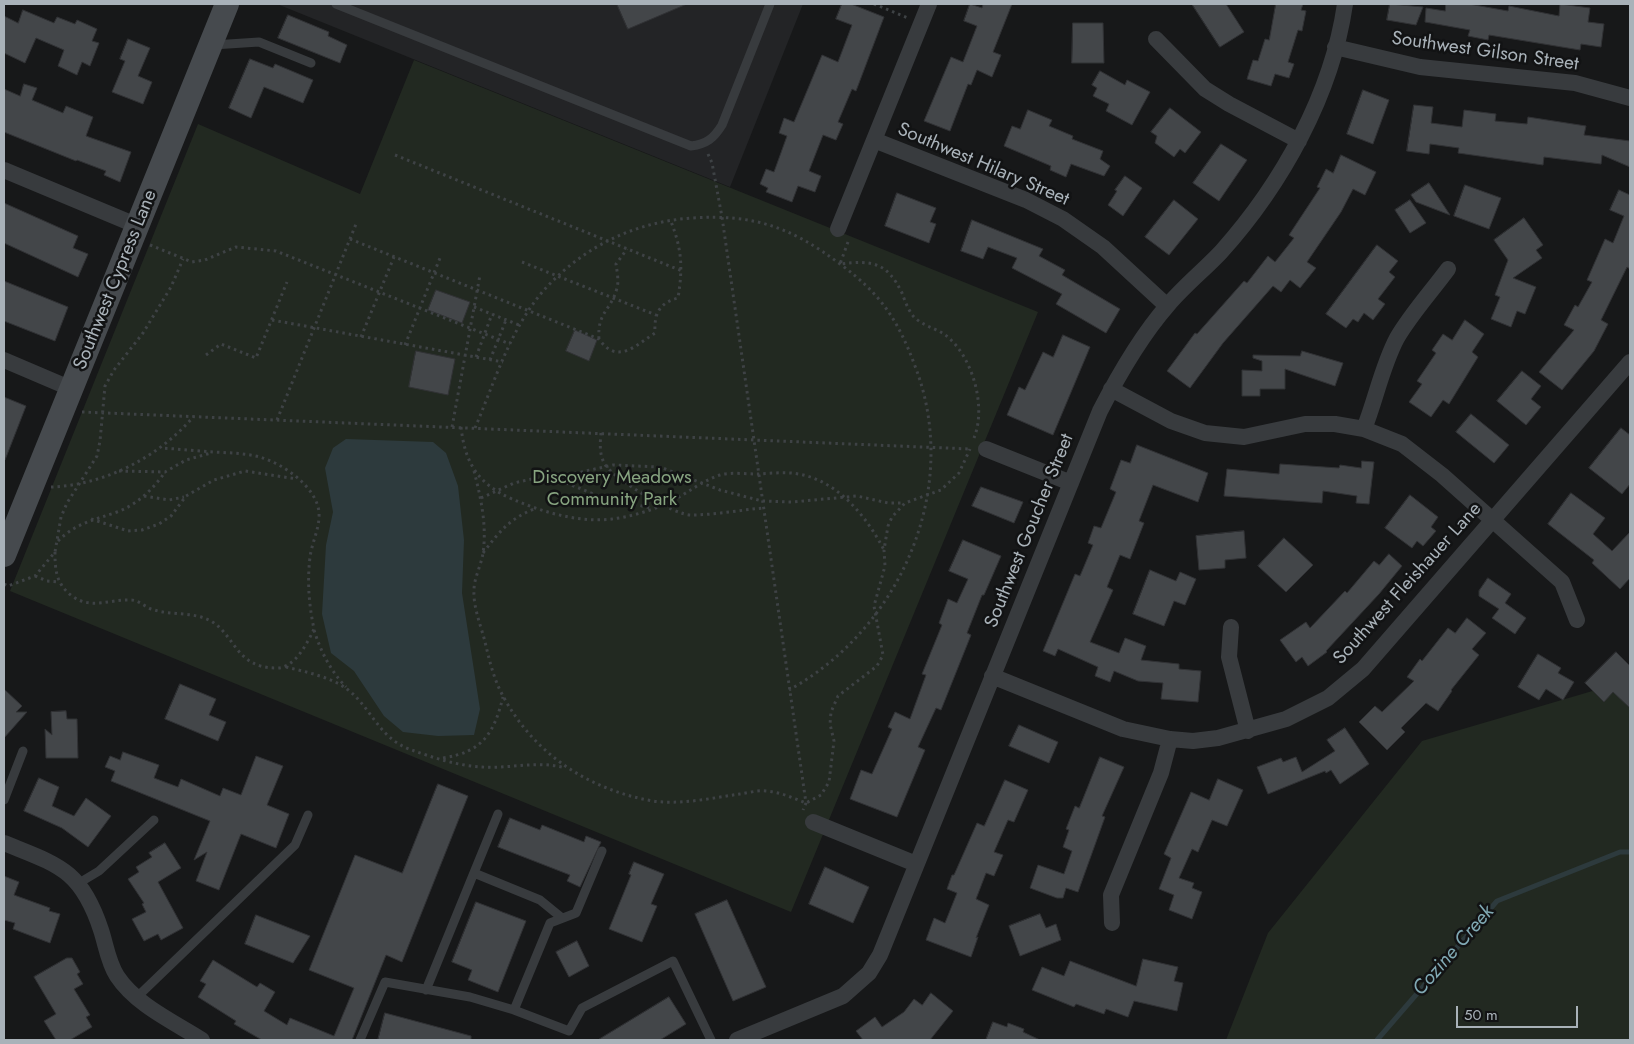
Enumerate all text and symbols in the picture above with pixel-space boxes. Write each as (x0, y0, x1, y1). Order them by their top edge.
street label: Southwest Gilson Street (1390, 28, 1580, 76)
street label: Southwest Hilary Street (894, 119, 1072, 211)
street label: Southwest Cypress Lane (69, 187, 163, 373)
street label: Southwest Goucher Street (981, 431, 1079, 631)
park label: Discovery Meadows Community Park (532, 467, 692, 511)
street label: Southwest Fleishauer Lane (1329, 498, 1487, 670)
water label: Cozine Creek (1408, 901, 1500, 1001)
scale bar (1459, 996, 1582, 1028)
text: 50 m (1464, 1004, 1498, 1026)

